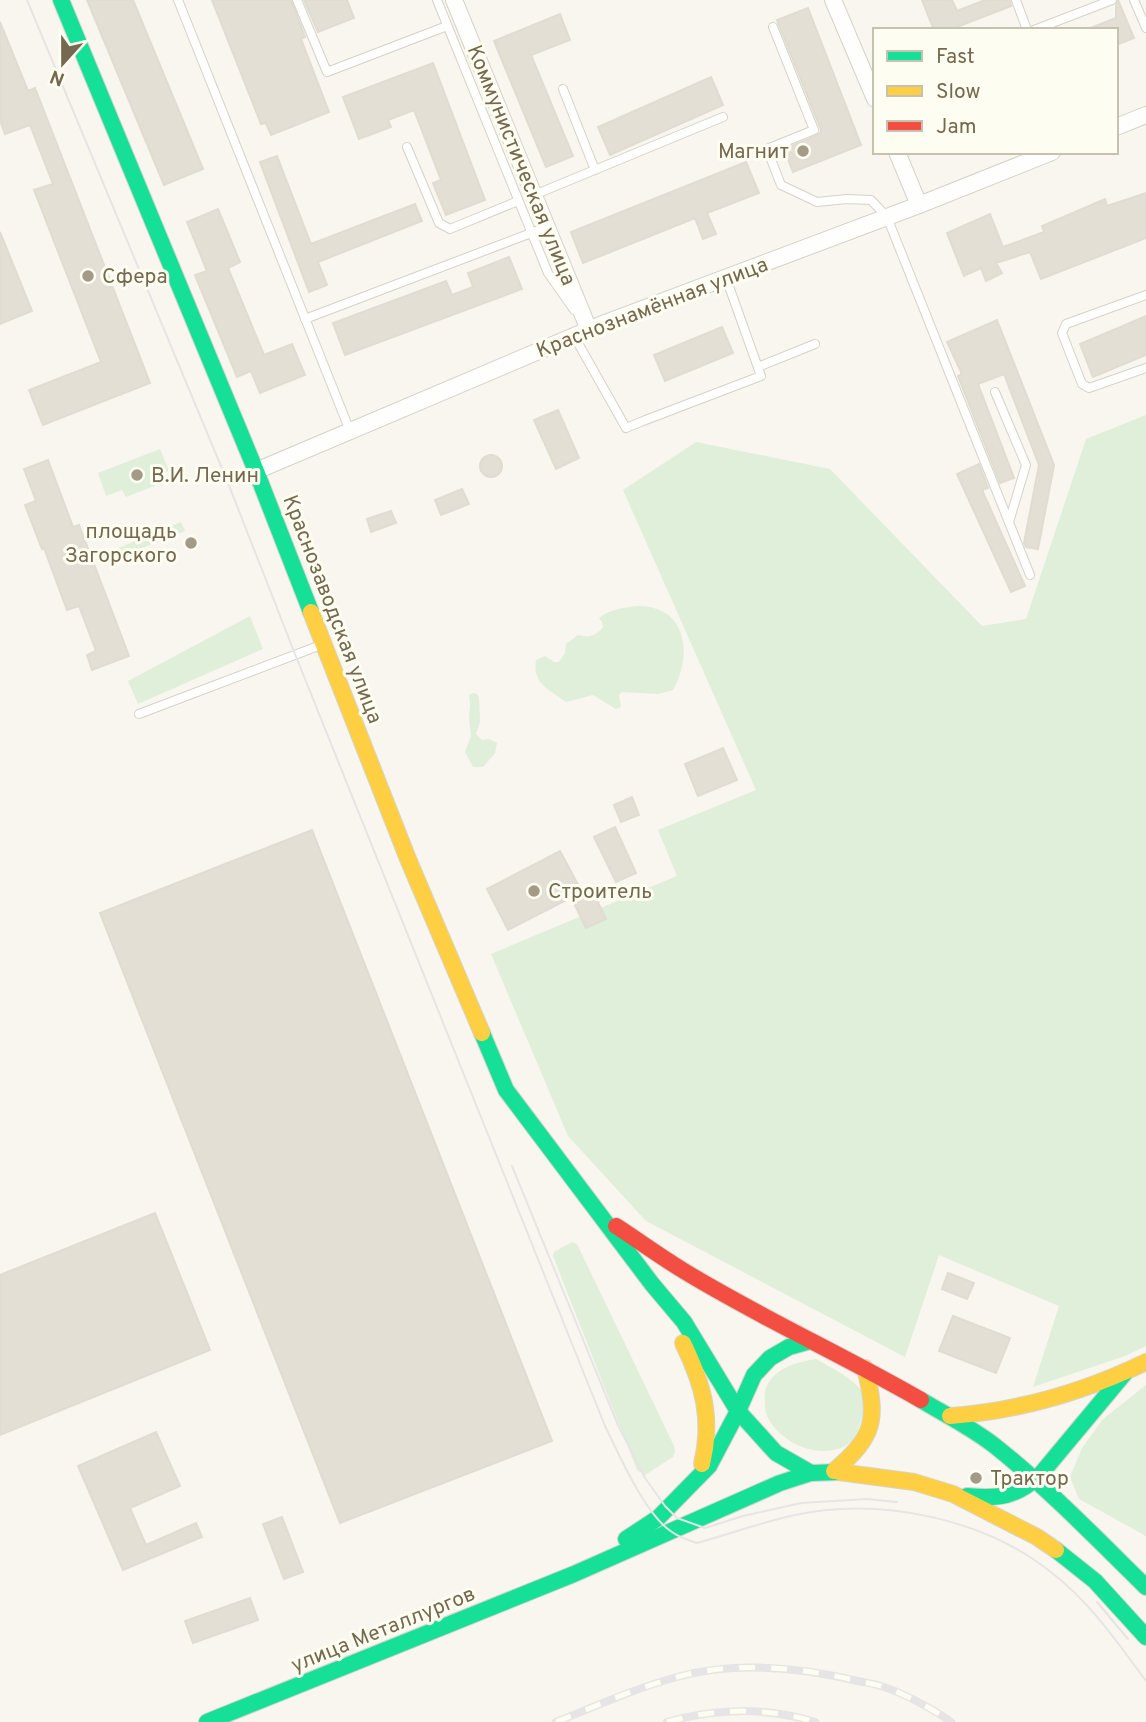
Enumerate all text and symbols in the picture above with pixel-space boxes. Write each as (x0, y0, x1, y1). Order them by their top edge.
north arrow (28, 28, 98, 98)
legend (873, 28, 1118, 154)
street label: Коммунистическая улица (460, 41, 581, 290)
text: Fast (936, 44, 975, 71)
text: N (47, 63, 68, 91)
text: Slow (936, 79, 981, 106)
text: Jam (936, 114, 977, 141)
place label: Магнит (718, 139, 789, 166)
marker: Магнит (795, 143, 811, 159)
street label: Краснознамённая улица (533, 252, 772, 365)
place label: Сфера (102, 264, 168, 291)
marker: Сфера (80, 268, 96, 284)
place label: В.И. Ленин (151, 463, 259, 490)
marker: В.И. Ленин (129, 467, 145, 483)
street label: Краснозаводская улица (275, 491, 388, 728)
place label: площадь Загорского (65, 519, 177, 570)
marker: площадь Загорского (183, 535, 199, 551)
place label: Строитель (548, 879, 652, 906)
marker: Строитель (526, 883, 542, 899)
place label: Трактор (990, 1466, 1069, 1493)
marker: Трактор (968, 1470, 984, 1486)
street label: улица Металлургов (287, 1581, 480, 1680)

